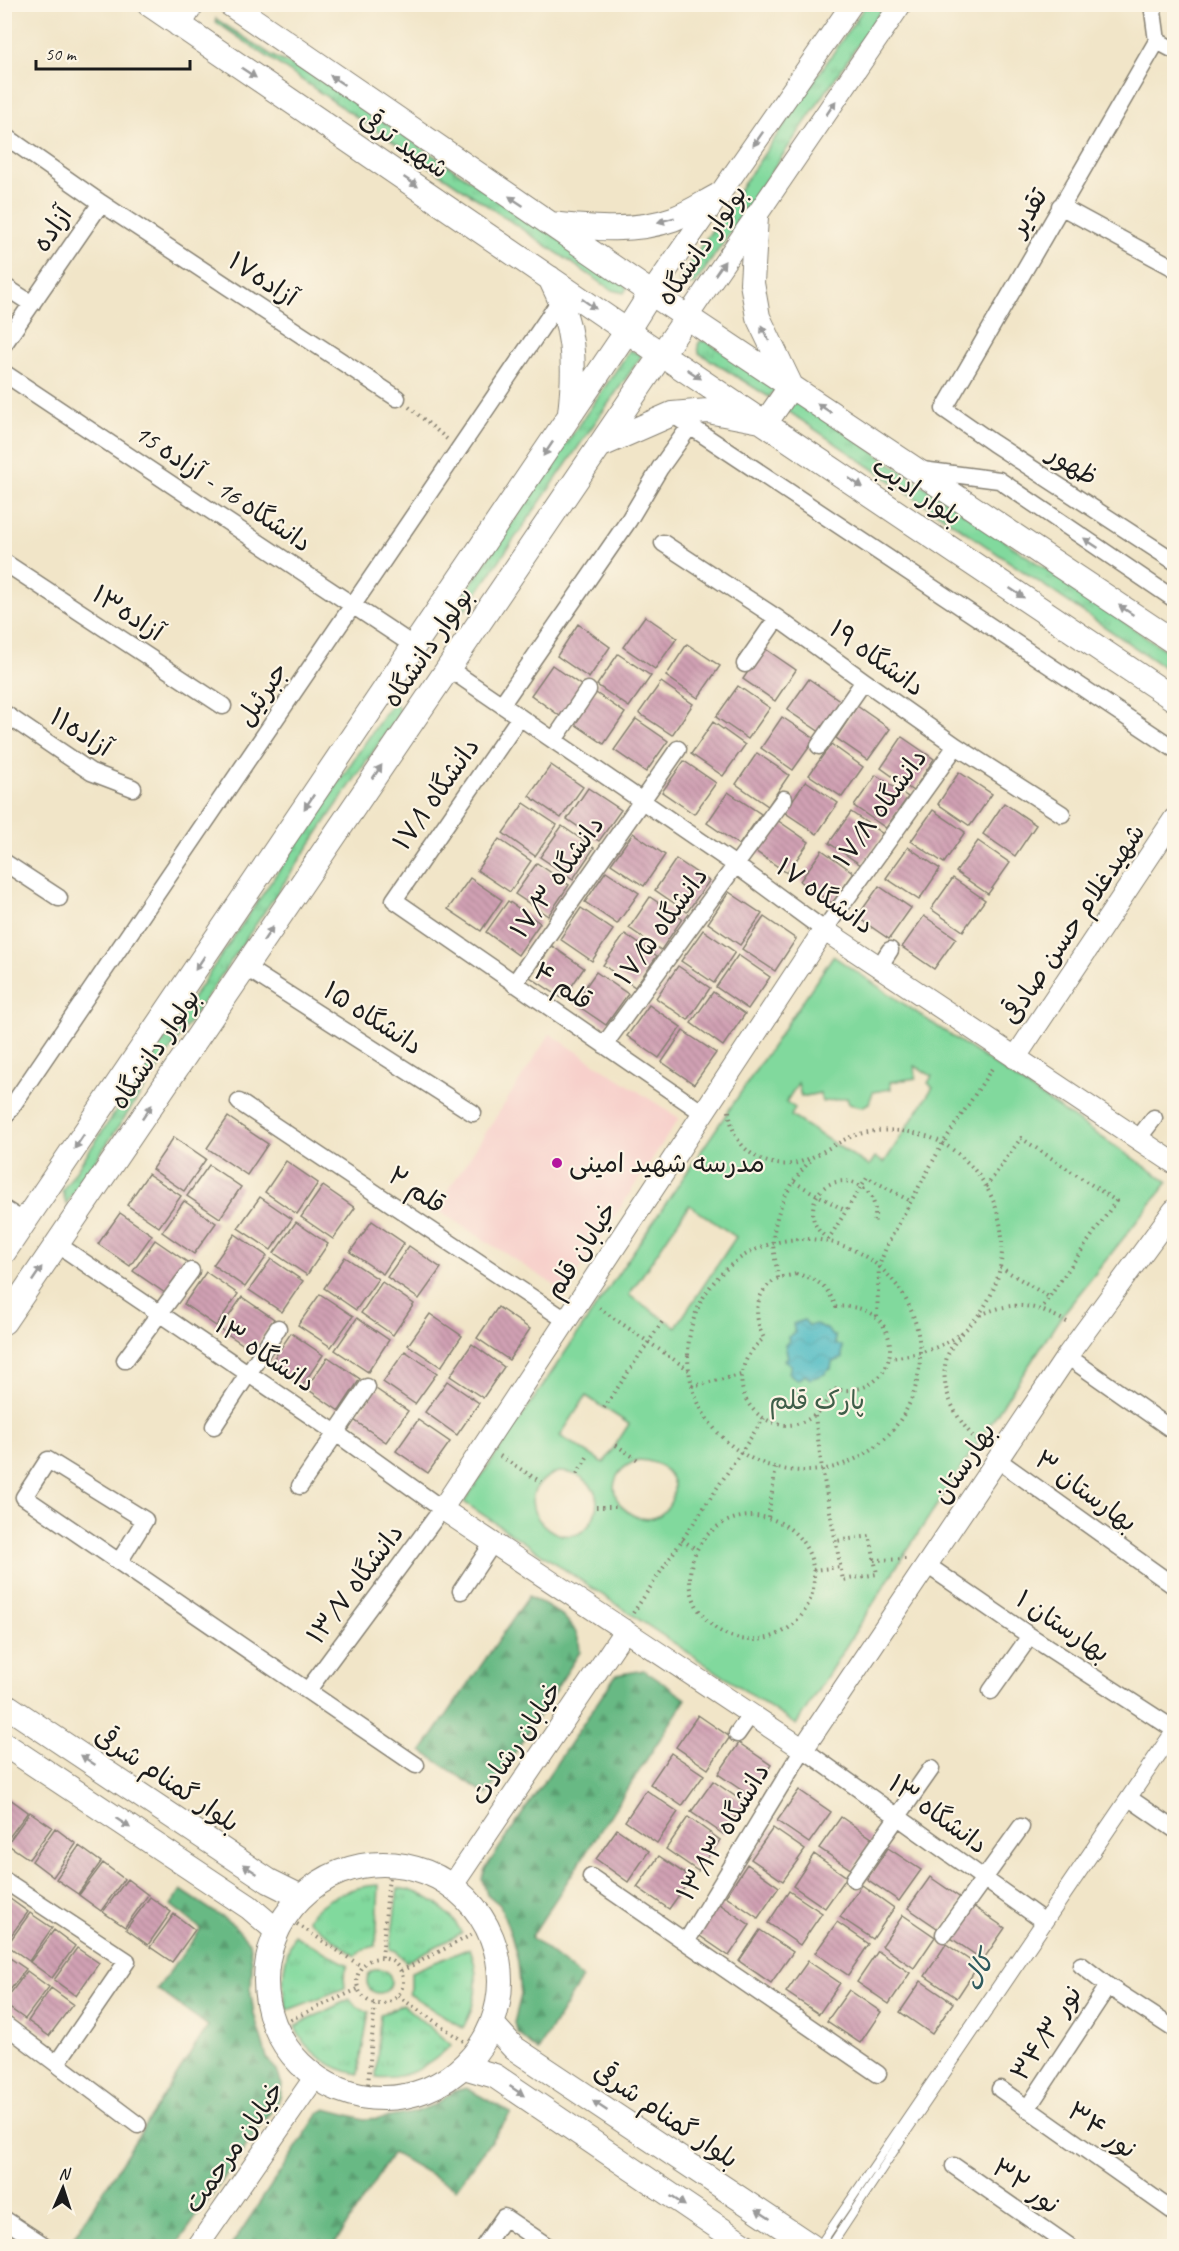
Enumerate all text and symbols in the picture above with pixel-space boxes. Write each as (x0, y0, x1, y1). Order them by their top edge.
scale bar (36, 33, 190, 71)
text: 50 m (45, 43, 78, 65)
one-way arrow (241, 67, 257, 79)
one-way arrow (329, 75, 345, 86)
one-way arrow (825, 100, 837, 116)
street label: شهید ترقی (353, 102, 455, 186)
one-way arrow (752, 130, 764, 146)
one-way arrow (402, 176, 418, 188)
street label: بولوار دانشگاه (650, 178, 754, 312)
street label: تقدیر (1000, 182, 1055, 244)
one-way arrow (508, 195, 524, 207)
street label: آزاده (25, 198, 80, 258)
one-way arrow (657, 216, 675, 225)
street label: آزاده۱۷ (222, 244, 305, 314)
one-way arrow (715, 260, 726, 277)
one-way arrow (581, 298, 597, 309)
one-way arrow (761, 324, 770, 341)
one-way arrow (686, 368, 702, 379)
one-way arrow (817, 402, 833, 414)
street label: دانشگاه 16 - آزاده 15 (128, 417, 318, 559)
street label: ظهور (1040, 436, 1104, 493)
one-way arrow (542, 440, 553, 457)
street label: بلوار ادیب (866, 449, 968, 533)
one-way arrow (847, 477, 863, 489)
one-way arrow (1084, 537, 1100, 549)
street label: آزاده۱۳ (86, 578, 172, 649)
street label: بولوار دانشگاه (376, 580, 480, 714)
one-way arrow (1009, 587, 1025, 598)
one-way arrow (1118, 605, 1134, 616)
street label: دانشگاه ۱۹ (823, 612, 931, 704)
street label: جبرئیل (229, 655, 295, 733)
street label: آزاده۱۱ (44, 700, 120, 765)
street label: دانشگاه ۱۷/۱ (385, 731, 487, 857)
street label: دانشگاه ۱۷/۸ (826, 742, 934, 874)
one-way arrow (371, 765, 383, 781)
one-way arrow (303, 793, 315, 809)
street label: دانشگاه ۱۷/۳ (503, 809, 611, 945)
street label: شهیدغلام حسن صادقی (994, 817, 1155, 1032)
street label: دانشگاه ۱۷ (770, 850, 880, 942)
street label: دانشگاه ۱۷/۵ (607, 860, 715, 992)
one-way arrow (262, 926, 274, 942)
street label: قلم ۴ (525, 954, 599, 1020)
one-way arrow (194, 955, 206, 971)
street label: دانشگاه ۱۵ (317, 974, 429, 1062)
street label: بولوار دانشگاه (103, 982, 207, 1116)
one-way arrow (141, 1105, 153, 1121)
one-way arrow (73, 1134, 85, 1150)
place label: مدرسه شهید امینی (569, 1147, 765, 1180)
marker: مدرسه شهید امینی (550, 1156, 564, 1170)
street label: قلم ۲ (380, 1159, 452, 1224)
street label: خیابان قلم (537, 1195, 627, 1307)
one-way arrow (31, 1266, 42, 1282)
street label: دانشگاه ۱۳ (208, 1308, 322, 1400)
park label: پارک قلم (769, 1384, 865, 1420)
street label: بهارستان (925, 1416, 1003, 1510)
street label: بهارستان ۳ (1028, 1443, 1144, 1539)
street label: دانشگاه ۱۳/۷ (299, 1517, 411, 1651)
street label: بهارستان ۱ (1009, 1582, 1117, 1670)
street label: خیابان رشادت (462, 1674, 570, 1812)
street label: بلوار گمنام شرقی (87, 1719, 246, 1842)
one-way arrow (80, 1755, 96, 1766)
street label: دانشگاه ۱۳/۱۳ (669, 1757, 777, 1907)
street label: دانشگاه ۱۳ (882, 1767, 994, 1861)
one-way arrow (115, 1817, 131, 1828)
one-way arrow (242, 1864, 258, 1875)
water label: کال (954, 1941, 1005, 1995)
street label: نور ۳۴/۳ (1003, 1979, 1089, 2087)
street label: بلوار گمنام شرقی (586, 2055, 745, 2178)
street label: خیابان مرحمت (176, 2075, 292, 2219)
one-way arrow (508, 2085, 524, 2097)
street label: نور ۳۴ (1061, 2094, 1143, 2166)
one-way arrow (592, 2100, 609, 2111)
street label: نور ۳۲ (986, 2151, 1066, 2221)
north arrow (33, 2158, 93, 2218)
text: N (58, 2164, 72, 2184)
one-way arrow (670, 2195, 686, 2206)
one-way arrow (755, 2208, 771, 2220)

